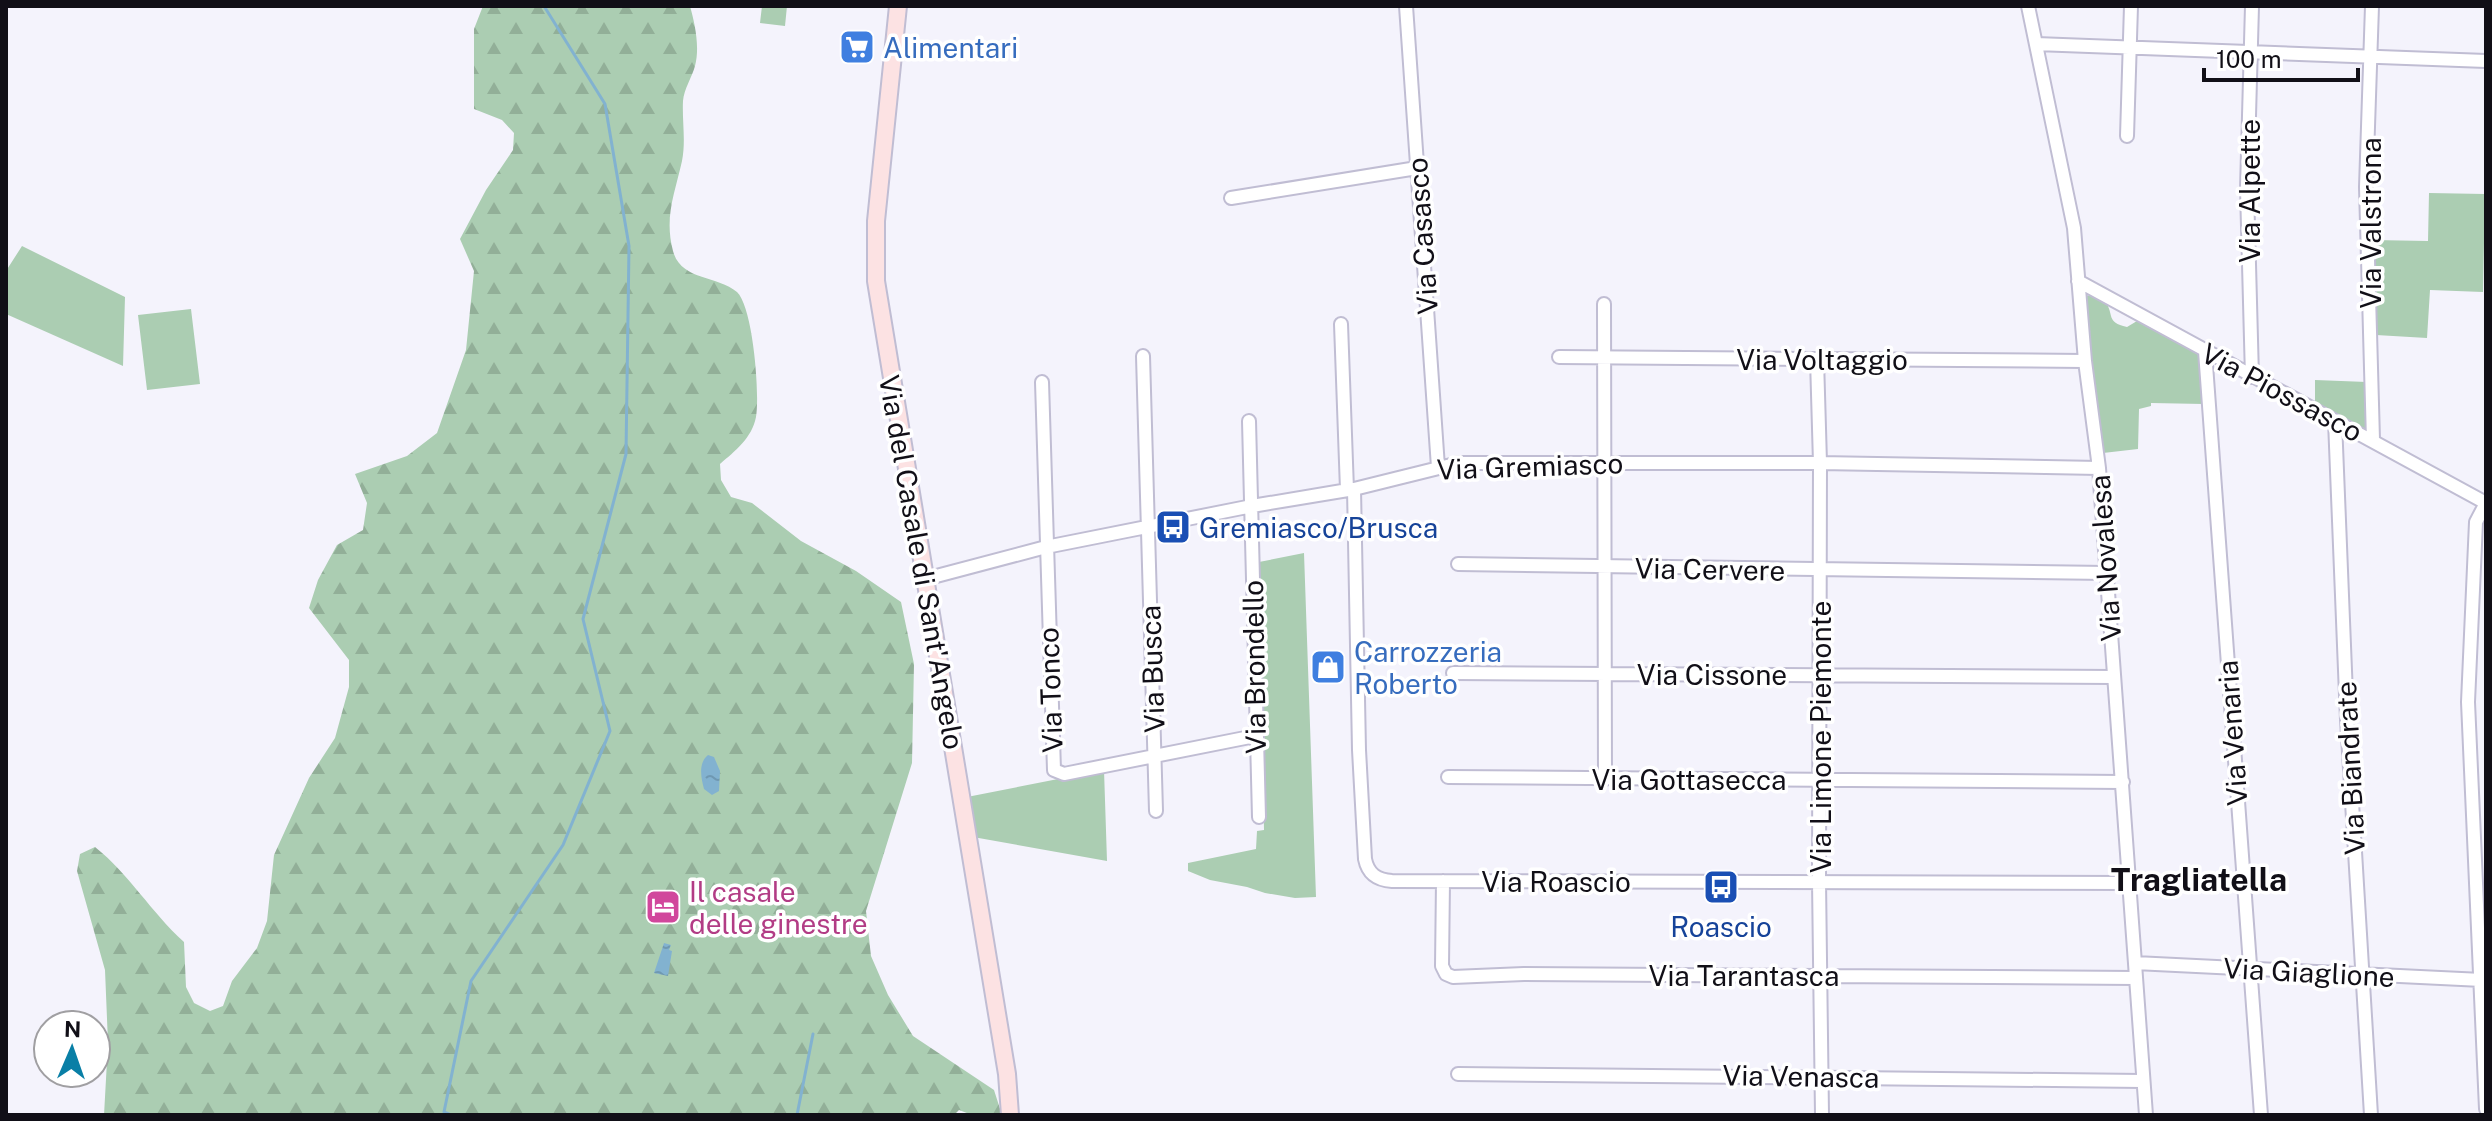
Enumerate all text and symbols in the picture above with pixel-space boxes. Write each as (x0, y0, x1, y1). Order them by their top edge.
supermarket icon: Alimentari (838, 28, 876, 66)
place label: Alimentari (883, 31, 1018, 64)
scale bar (2204, 32, 2358, 82)
text: 100 m (2216, 45, 2282, 73)
street label: Via Alpette (2233, 119, 2266, 263)
street label: Via Valstrona (2354, 137, 2387, 309)
street label: Via Casasco (1400, 156, 1444, 316)
street label: Via Piossasco (2196, 336, 2368, 448)
street label: Via Voltaggio (1736, 343, 1908, 376)
street label: Via del Casale di Sant'Angelo (873, 372, 971, 752)
street label: Via Gremiasco (1436, 446, 1624, 486)
street label: Via Novalesa (2083, 474, 2127, 642)
bus stop icon: Gremiasco/Brusca (1154, 508, 1192, 546)
place label: Gremiasco/Brusca (1199, 511, 1438, 544)
street label: Via Cervere (1634, 551, 1786, 587)
street label: Via Brondello (1236, 580, 1272, 754)
street label: Via Limone Piemonte (1804, 601, 1837, 873)
street label: Via Busca (1133, 605, 1171, 733)
street label: Via Tonco (1031, 627, 1069, 753)
place label: Carrozzeria Roberto (1354, 635, 1502, 700)
shop icon: Carrozzeria Roberto (1309, 648, 1347, 686)
street label: Via Cissone (1637, 658, 1787, 691)
street label: Via Venaria (2210, 659, 2254, 807)
street label: Via Biandrate (2329, 680, 2371, 856)
street label: Via Gottasecca (1591, 763, 1787, 796)
district label: Tragliatella (2111, 861, 2287, 898)
street label: Via Roascio (1481, 865, 1631, 898)
bus stop icon: Roascio (1702, 868, 1740, 906)
place label: Il casale delle ginestre (689, 875, 868, 940)
hotel icon: Il casale delle ginestre (644, 888, 682, 926)
place label: Roascio (1670, 910, 1772, 943)
street label: Via Giaglione (2222, 951, 2396, 993)
street label: Via Tarantasca (1649, 959, 1839, 992)
north arrow (32, 1009, 112, 1089)
text: N (64, 1016, 82, 1042)
street label: Via Venasca (1722, 1058, 1880, 1094)

